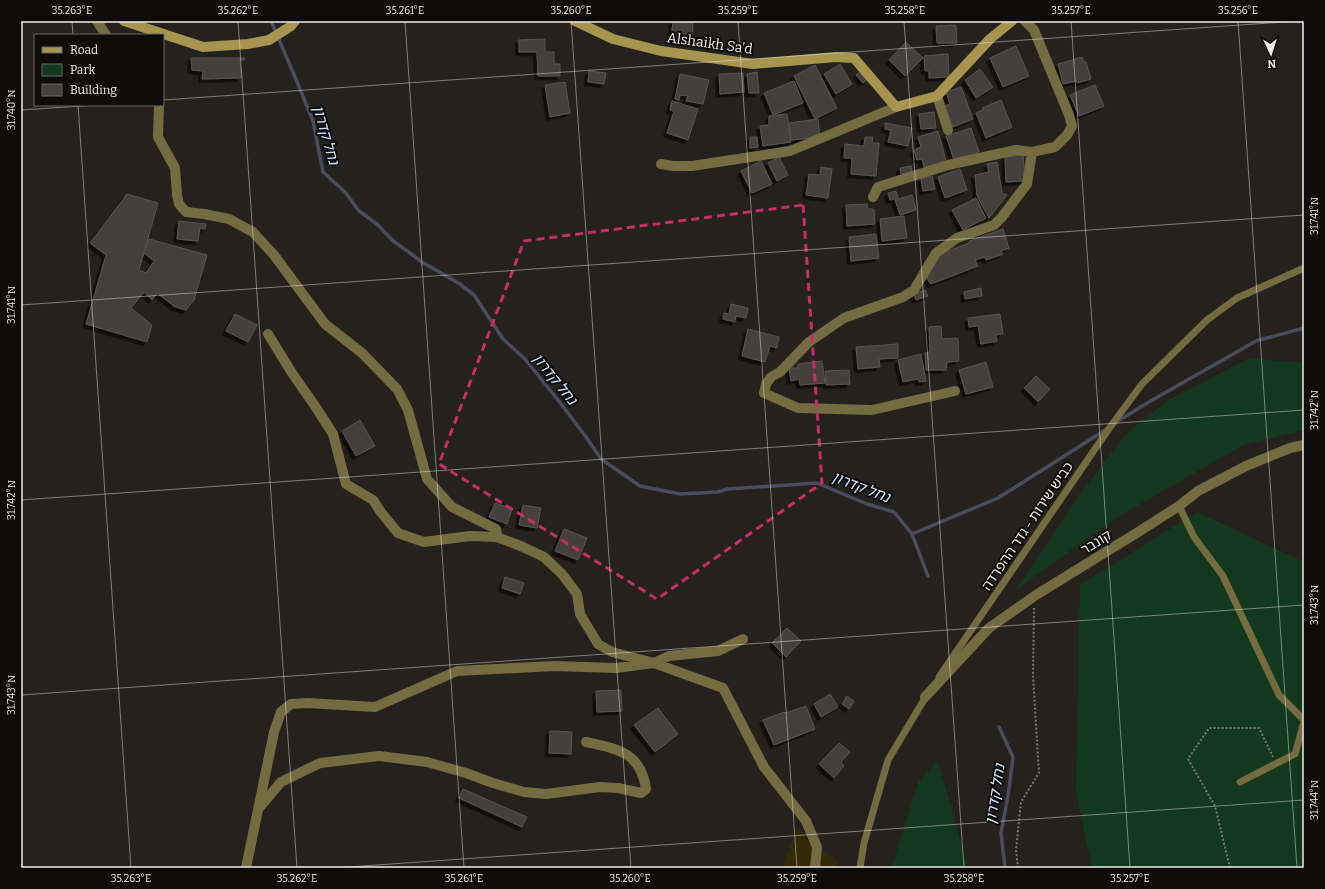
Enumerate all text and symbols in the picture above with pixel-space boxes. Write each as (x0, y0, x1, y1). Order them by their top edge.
text: 35.263°E (52, 5, 92, 17)
text: 35.262°E (218, 5, 258, 17)
text: 35.261°E (386, 5, 424, 17)
text: 35.260°E (550, 5, 592, 17)
text: 35.259°E (718, 5, 758, 17)
text: 35.258°E (885, 5, 925, 17)
text: 35.257°E (1051, 5, 1091, 17)
text: 35.256°E (1218, 5, 1258, 17)
street label: Alshaikh Sa'd (666, 29, 754, 58)
legend (34, 34, 164, 106)
north arrow (1251, 34, 1291, 74)
text: Road (70, 43, 98, 57)
text: N (1266, 57, 1276, 70)
text: Park (70, 63, 96, 77)
text: Building (70, 83, 117, 97)
text: 31.740°N (6, 90, 18, 130)
water label: נחל קדרון (309, 103, 343, 168)
text: 31.741°N (1309, 197, 1321, 235)
text: 31.741°N (6, 286, 18, 324)
water label: נחל קדרון (529, 350, 582, 409)
text: 31.742°N (1309, 390, 1321, 430)
street label: כביש שירות - גדר ההפרדה (978, 459, 1077, 594)
water label: נחל קדרון (829, 468, 894, 507)
text: 31.742°N (6, 480, 18, 520)
street label: קונבר (1078, 526, 1115, 558)
text: 31.743°N (1309, 585, 1321, 625)
text: 31.743°N (6, 675, 18, 715)
water label: נחל קדרון (981, 761, 1009, 825)
text: 31.744°N (1309, 780, 1321, 820)
text: 35.263°E (111, 873, 151, 885)
text: 35.262°E (277, 873, 317, 885)
text: 35.261°E (445, 873, 483, 885)
text: 35.260°E (609, 873, 651, 885)
text: 35.259°E (777, 873, 817, 885)
text: 35.258°E (944, 873, 984, 885)
text: 35.257°E (1110, 873, 1150, 885)

